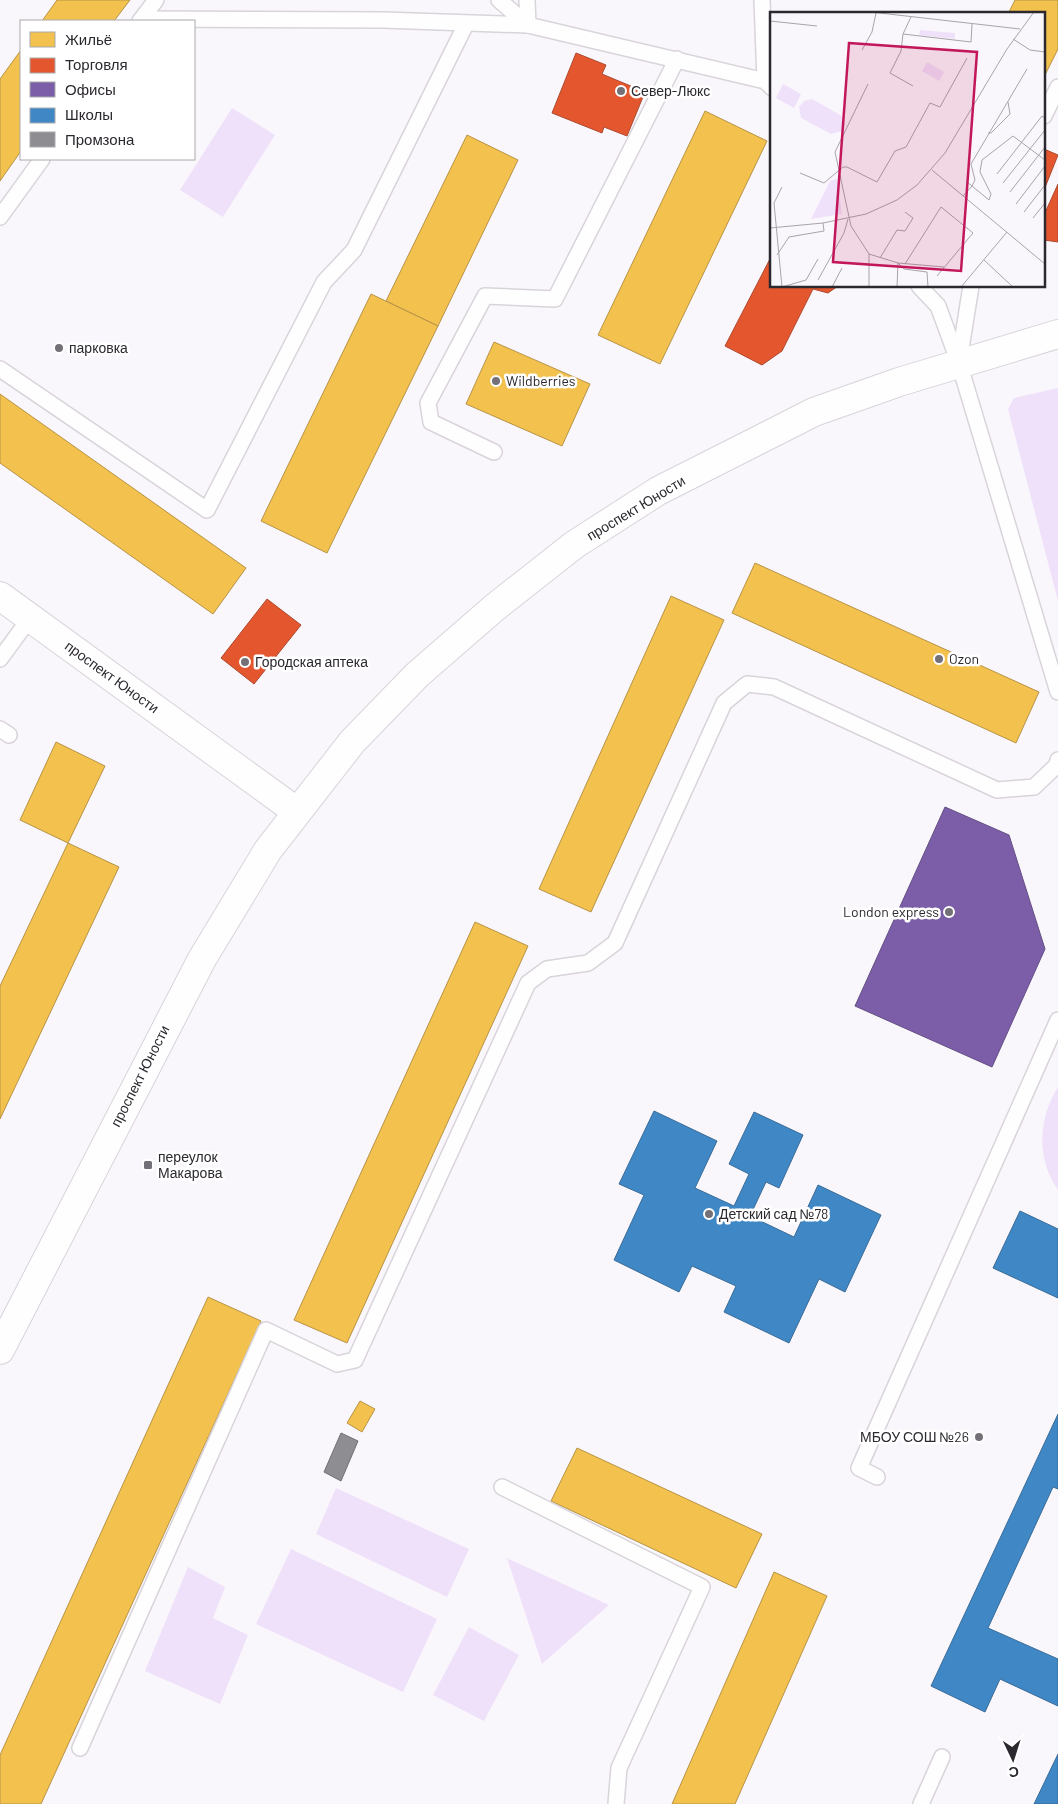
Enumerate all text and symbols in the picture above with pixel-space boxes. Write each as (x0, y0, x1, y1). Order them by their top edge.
inset map (770, 12, 1046, 288)
legend (20, 20, 195, 160)
text: Жильё (65, 30, 112, 48)
text: Торговля (65, 55, 128, 73)
text: Офисы (65, 80, 116, 98)
place label: Север-Люкс (631, 82, 710, 99)
marker: Север-Люкс (615, 85, 627, 97)
text: Школы (65, 105, 113, 123)
text: Промзона (65, 130, 135, 148)
place label: парковка (69, 339, 128, 356)
marker: парковка (53, 342, 65, 354)
place label: Wildberries (506, 372, 576, 389)
marker: Wildberries (490, 375, 502, 387)
street label: проспект Юности (583, 471, 688, 544)
street label: проспект Юности (62, 637, 163, 716)
place label: Ozon (949, 650, 979, 667)
place label: Городская аптека (255, 653, 368, 670)
marker: Ozon (933, 653, 945, 665)
marker: Городская аптека (239, 656, 251, 668)
place label: London express (843, 903, 939, 920)
marker: London express (943, 906, 955, 918)
street label: проспект Юности (107, 1022, 173, 1129)
place label: переулок Макарова (158, 1148, 223, 1181)
marker: переулок Макарова (142, 1159, 154, 1171)
place label: Детский сад №78 (719, 1205, 828, 1222)
marker: Детский сад №78 (703, 1208, 715, 1220)
place label: МБОУ СОШ №26 (860, 1428, 969, 1445)
marker: МБОУ СОШ №26 (973, 1431, 985, 1443)
north arrow (988, 1734, 1038, 1784)
text: С (1008, 1764, 1020, 1781)

